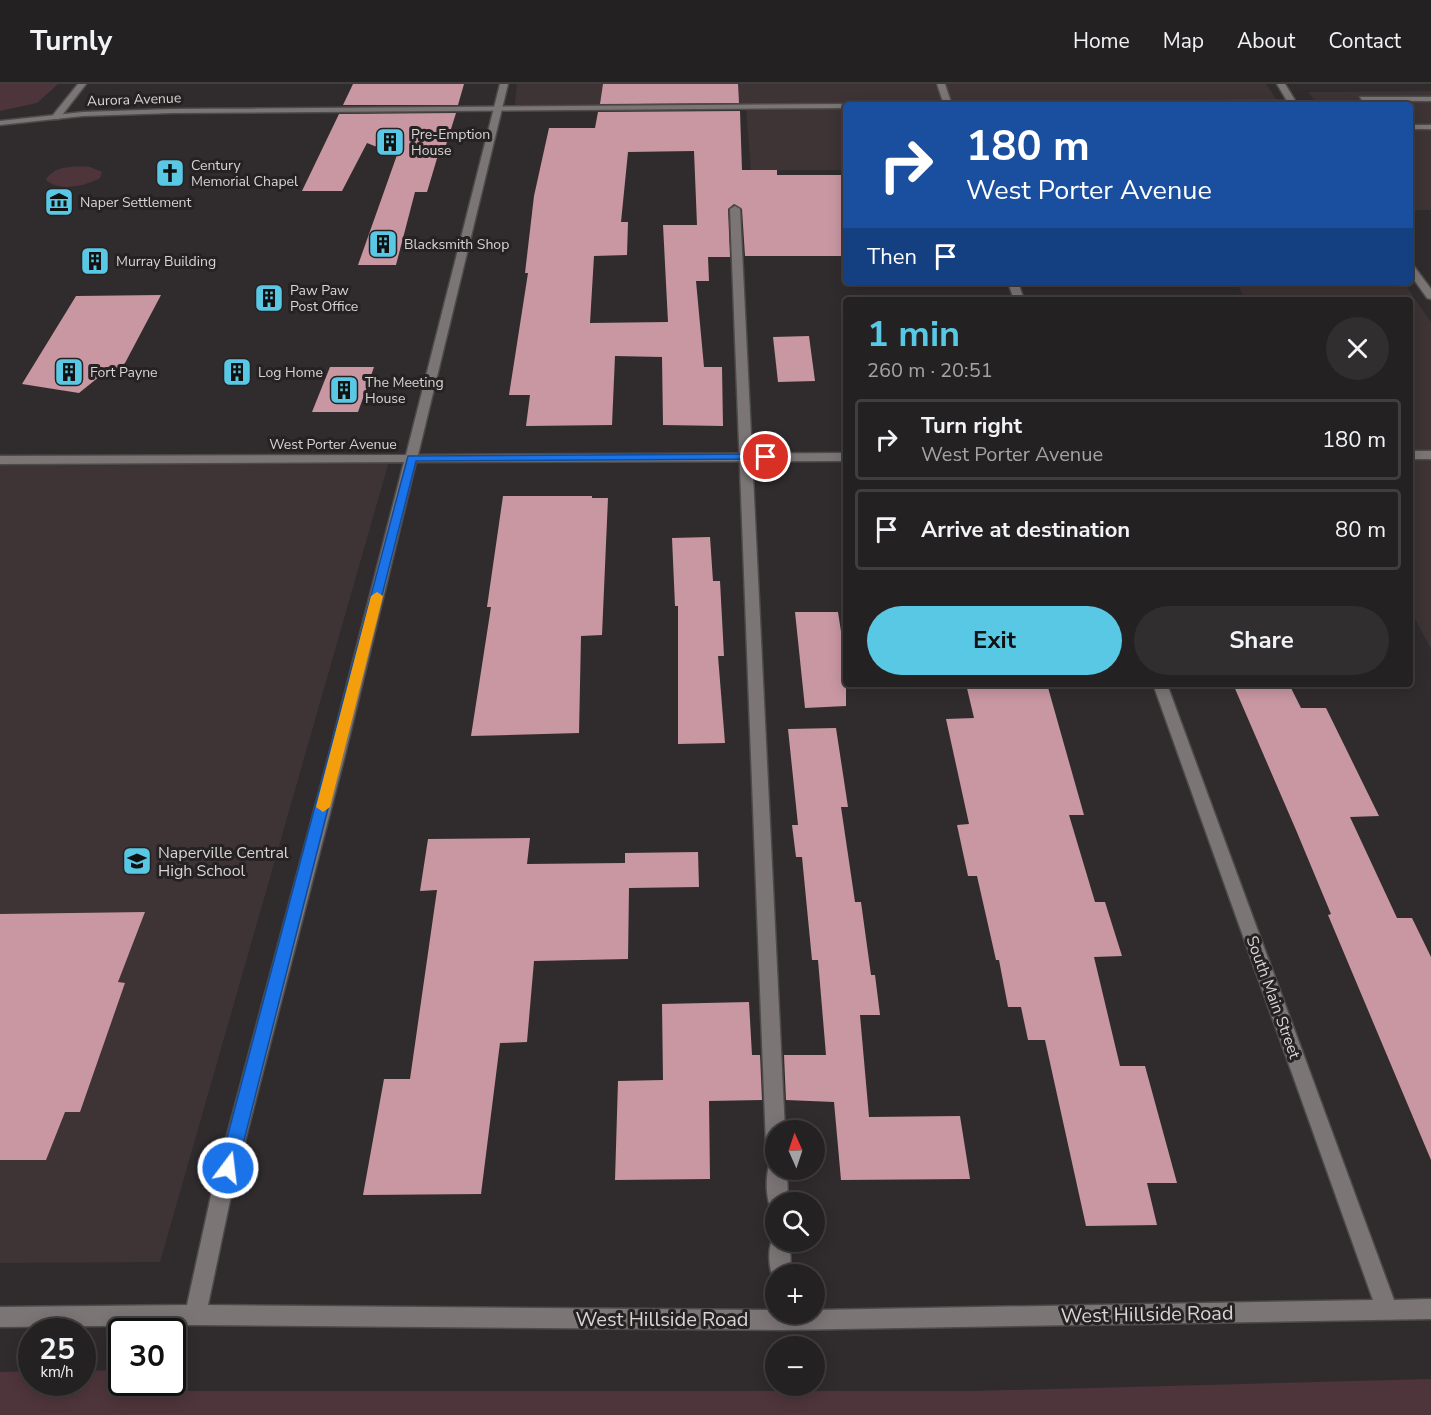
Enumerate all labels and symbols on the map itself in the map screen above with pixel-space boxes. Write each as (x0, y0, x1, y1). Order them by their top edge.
street label: Aurora Avenue (87, 88, 182, 111)
place label: Pre-Emption House (411, 125, 490, 160)
building icon: Pre-Emption House (374, 126, 406, 158)
place label: Century Memorial Chapel (191, 156, 299, 191)
church icon: Century Memorial Chapel (154, 157, 186, 189)
museum icon: Naper Settlement (43, 186, 75, 218)
place label: Naper Settlement (80, 193, 192, 212)
building icon: Blacksmith Shop (367, 228, 399, 260)
place label: Blacksmith Shop (404, 235, 509, 254)
building icon: Murray Building (79, 245, 111, 277)
place label: Murray Building (116, 252, 216, 271)
place label: Paw Paw Post Office (290, 281, 358, 316)
building icon: Paw Paw Post Office (253, 282, 285, 314)
building icon: Fort Payne (53, 356, 85, 388)
building icon: Log Home (221, 356, 253, 388)
place label: Fort Payne (90, 363, 158, 382)
place label: Log Home (258, 363, 323, 382)
place label: The Meeting House (365, 373, 444, 408)
building icon: The Meeting House (328, 374, 360, 406)
pin (740, 431, 791, 482)
street label: West Porter Avenue (269, 435, 397, 454)
place label: Naperville Central High School (158, 842, 289, 882)
school or university icon: Naperville Central High School (121, 845, 153, 877)
street label: South Main Street (1241, 933, 1306, 1062)
north arrow (765, 1120, 825, 1180)
position arrow (196, 1136, 260, 1200)
street label: West Hillside Road (1060, 1299, 1234, 1330)
street label: West Hillside Road (576, 1306, 748, 1333)
speed limit sign: 30 (108, 1318, 186, 1396)

